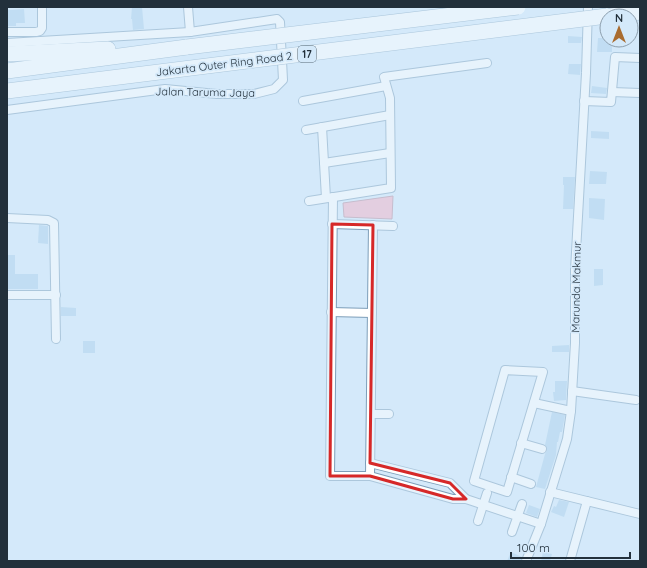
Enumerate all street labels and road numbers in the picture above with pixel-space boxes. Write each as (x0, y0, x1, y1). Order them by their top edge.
road number: 17 (298, 46, 316, 62)
street label: Jakarta Outer Ring Road 2 (155, 49, 293, 79)
street label: Jalan Taruma Jaya (155, 84, 255, 100)
street label: Marunda Makmur (568, 241, 584, 333)

